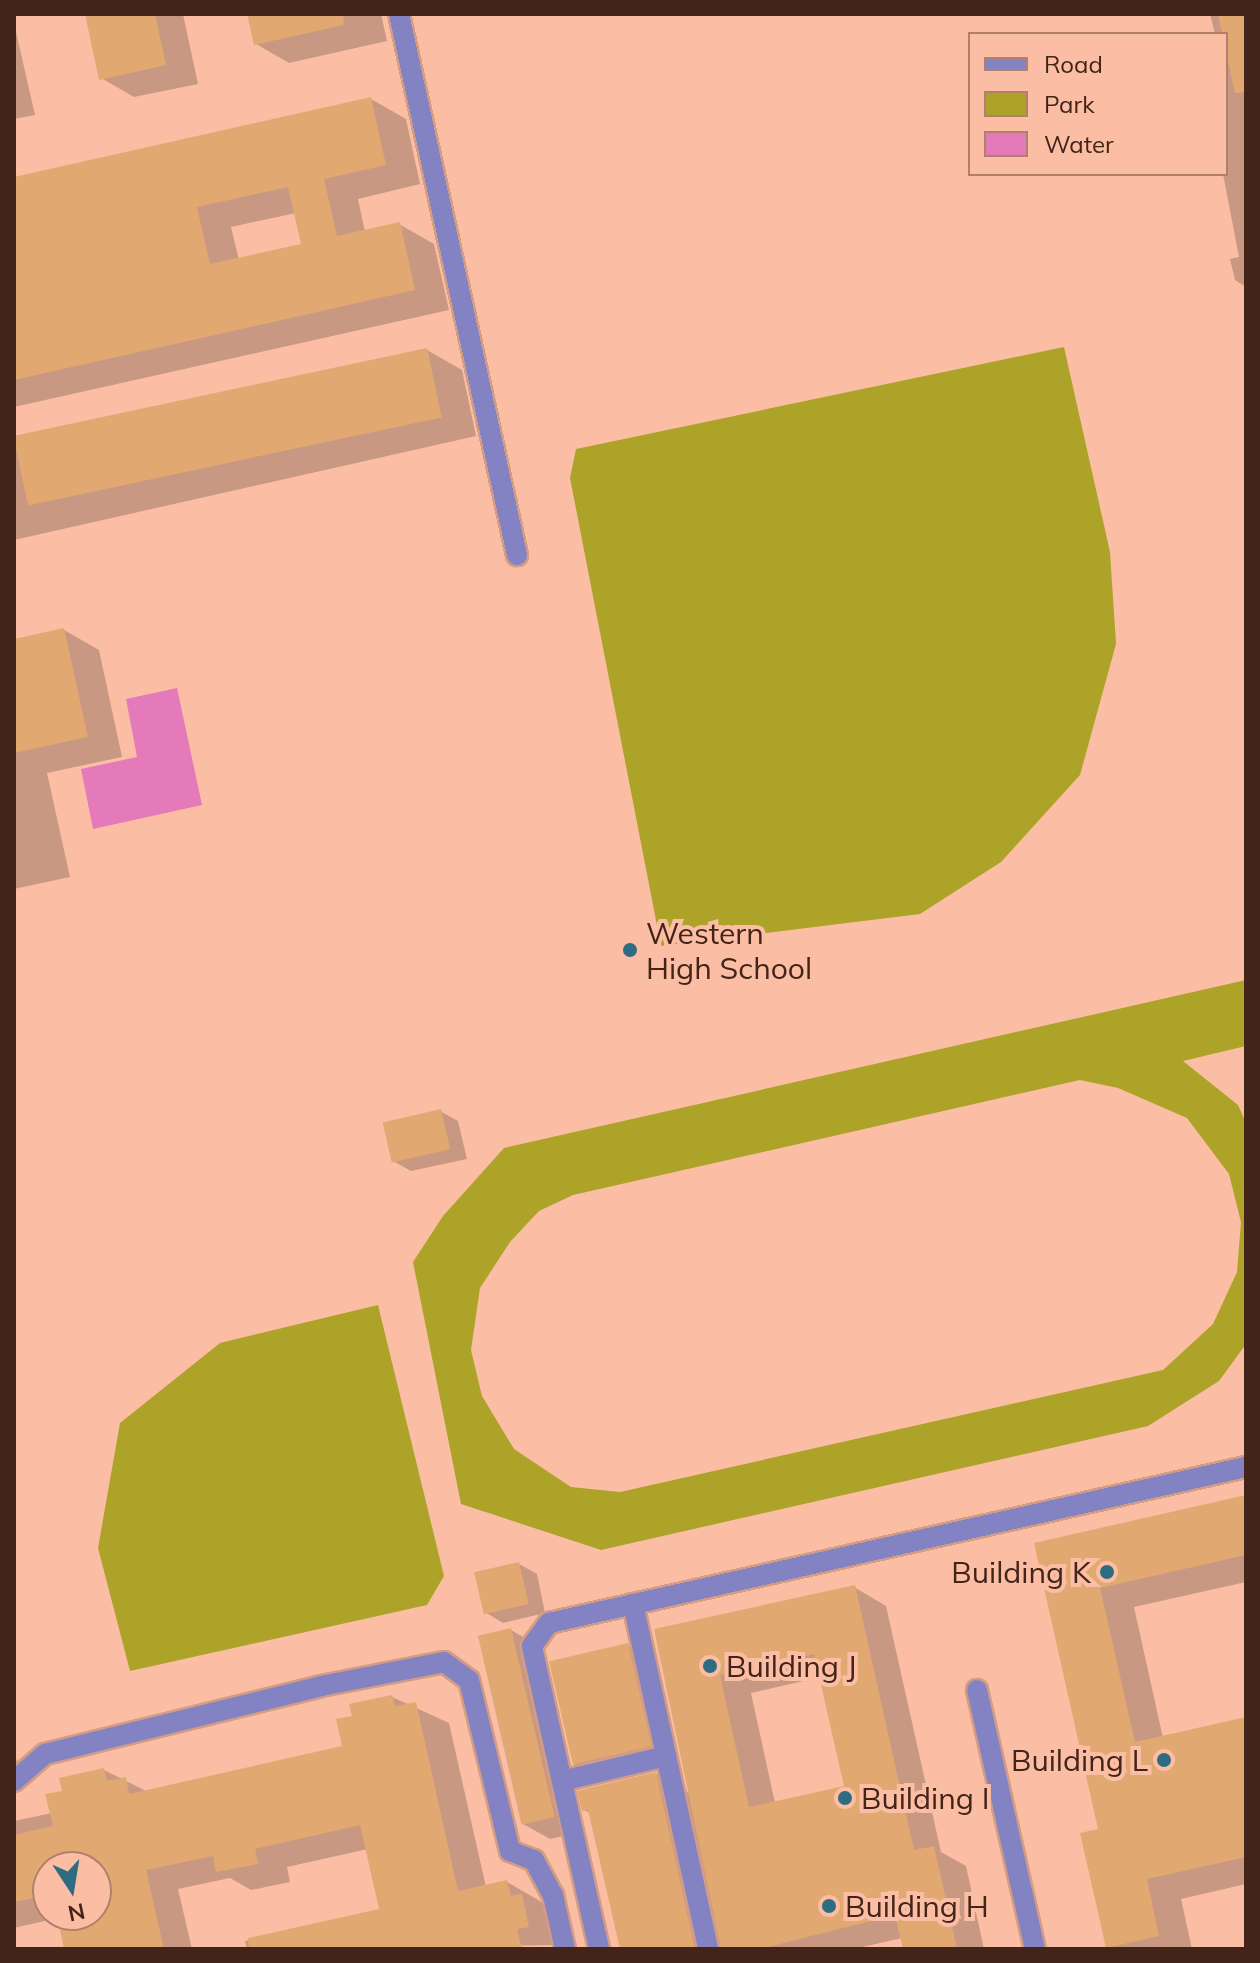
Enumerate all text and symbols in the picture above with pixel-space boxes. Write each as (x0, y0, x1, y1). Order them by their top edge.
legend (968, 32, 1228, 176)
text: Road (1044, 49, 1103, 79)
text: Park (1044, 89, 1095, 119)
text: Water (1044, 129, 1114, 159)
place label: Western High School (646, 915, 812, 986)
marker: Western High School (621, 941, 639, 959)
place label: Building K (951, 1554, 1091, 1590)
marker: Building K (1098, 1563, 1116, 1581)
place label: Building J (726, 1648, 856, 1684)
marker: Building J (701, 1657, 719, 1675)
place label: Building L (1011, 1742, 1148, 1778)
marker: Building L (1155, 1751, 1173, 1769)
place label: Building I (861, 1780, 989, 1816)
marker: Building I (836, 1789, 854, 1807)
north arrow (32, 1851, 112, 1931)
place label: Building H (845, 1888, 989, 1924)
text: N (66, 1897, 88, 1928)
marker: Building H (820, 1897, 838, 1915)

